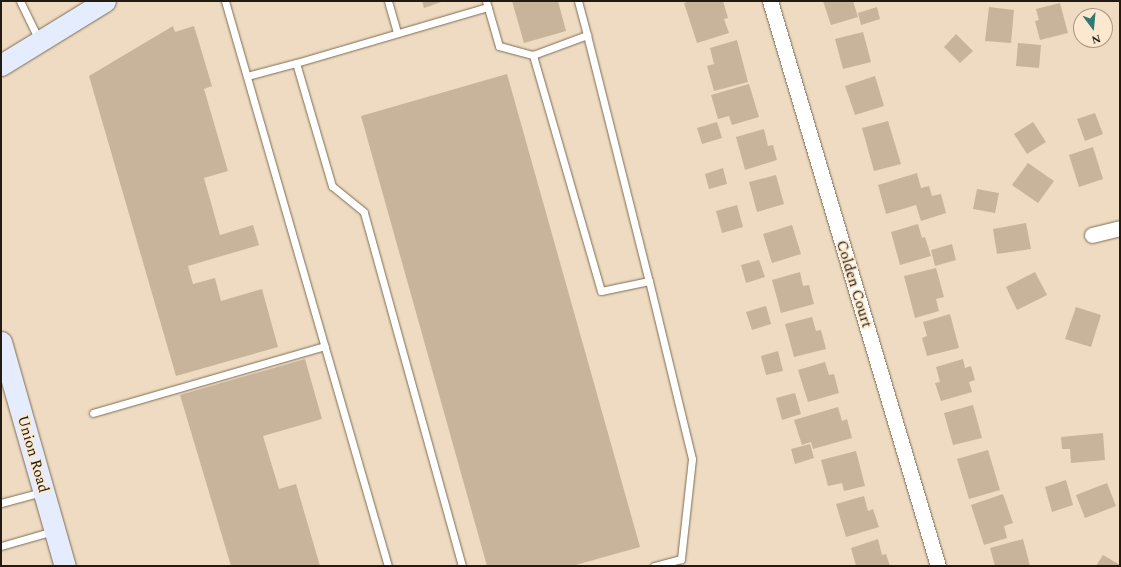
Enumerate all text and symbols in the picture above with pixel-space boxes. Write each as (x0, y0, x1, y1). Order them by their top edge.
north arrow (1073, 8, 1113, 48)
text: N (1090, 30, 1103, 48)
street label: Colden Court (832, 238, 876, 330)
street label: Union Road (13, 413, 53, 495)

